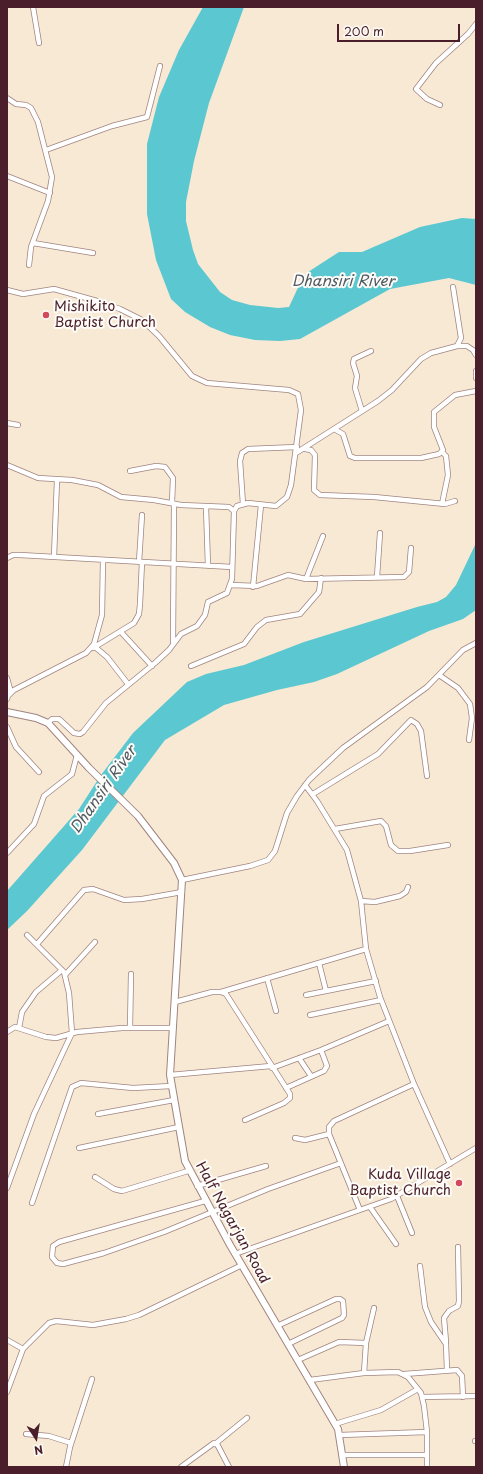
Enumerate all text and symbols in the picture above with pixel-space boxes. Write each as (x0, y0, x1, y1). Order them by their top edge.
scale bar (339, 16, 462, 42)
text: 200 m (344, 22, 384, 40)
water label: Dhansiri River (292, 273, 394, 291)
place label: Mishikito Baptist Church (54, 299, 156, 332)
marker: Mishikito Baptist Church (41, 310, 51, 320)
water label: Dhansiri River (67, 743, 141, 837)
street label: Half Nagarjan Road (191, 1159, 273, 1287)
place label: Kuda Village Baptist Church (349, 1167, 451, 1200)
marker: Kuda Village Baptist Church (454, 1178, 464, 1188)
north arrow (16, 1418, 56, 1458)
text: N (33, 1441, 45, 1459)

